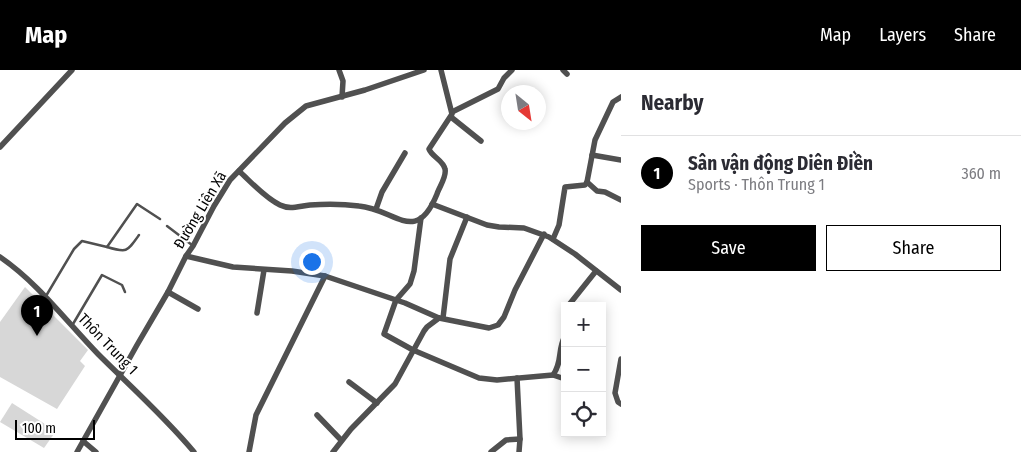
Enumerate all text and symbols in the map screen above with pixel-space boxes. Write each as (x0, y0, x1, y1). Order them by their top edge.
text: Map (25, 21, 67, 49)
text: Map (820, 24, 851, 46)
text: Layers (879, 24, 926, 46)
text: Share (954, 24, 996, 46)
north arrow (501, 85, 546, 130)
text: Nearby (641, 90, 703, 116)
text: Sân vận động Diên Điền (688, 152, 873, 175)
text: 1 (654, 164, 660, 183)
text: 360 m (961, 164, 1001, 183)
street label: Đường Liên Xã (170, 168, 230, 252)
text: Sports · Thôn Trung 1 (688, 175, 825, 194)
button: Save (641, 225, 816, 271)
button: Share (826, 225, 1001, 271)
your location (299, 249, 325, 275)
pin: 1 (21, 295, 53, 336)
map controls (561, 302, 606, 437)
button: + (561, 302, 606, 347)
street label: Thôn Trung 1 (74, 310, 142, 378)
button: − (561, 347, 606, 392)
button: locate (561, 392, 606, 437)
scale bar (15, 417, 95, 440)
text: 100 m (22, 420, 56, 437)

